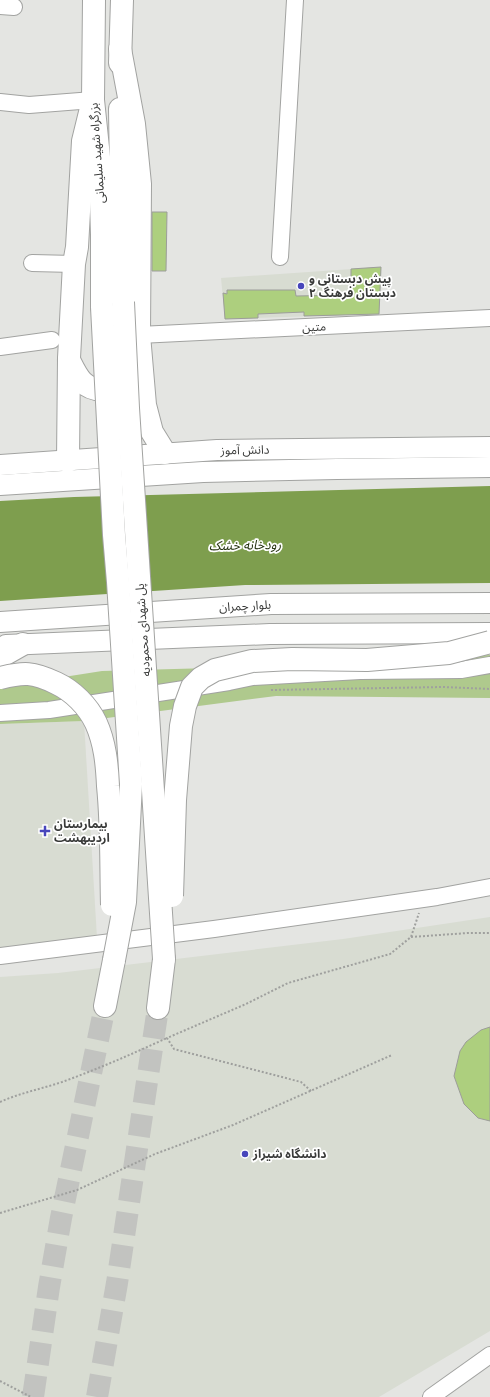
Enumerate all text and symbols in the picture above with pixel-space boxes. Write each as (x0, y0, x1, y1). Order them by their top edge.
street label: بزرگراه شهید سلیمانی (86, 102, 108, 204)
place label: پیش دبستانی و دبستان فرهنگ ۲ (309, 272, 396, 300)
marker: پیش دبستانی و دبستان فرهنگ ۲ (296, 281, 306, 291)
street label: متین (302, 319, 326, 335)
street label: دانش آموز (219, 443, 270, 457)
water label: رودخانه خشک (209, 537, 282, 553)
street label: پل شهدای محمودیه (133, 583, 154, 677)
street label: بلوار چمران (219, 598, 271, 615)
place label: بیمارستان اردیبهشت (54, 817, 110, 845)
marker: بیمارستان اردیبهشت (39, 825, 51, 837)
place label: دانشگاه شیراز (252, 1147, 326, 1161)
marker: دانشگاه شیراز (240, 1149, 250, 1159)

